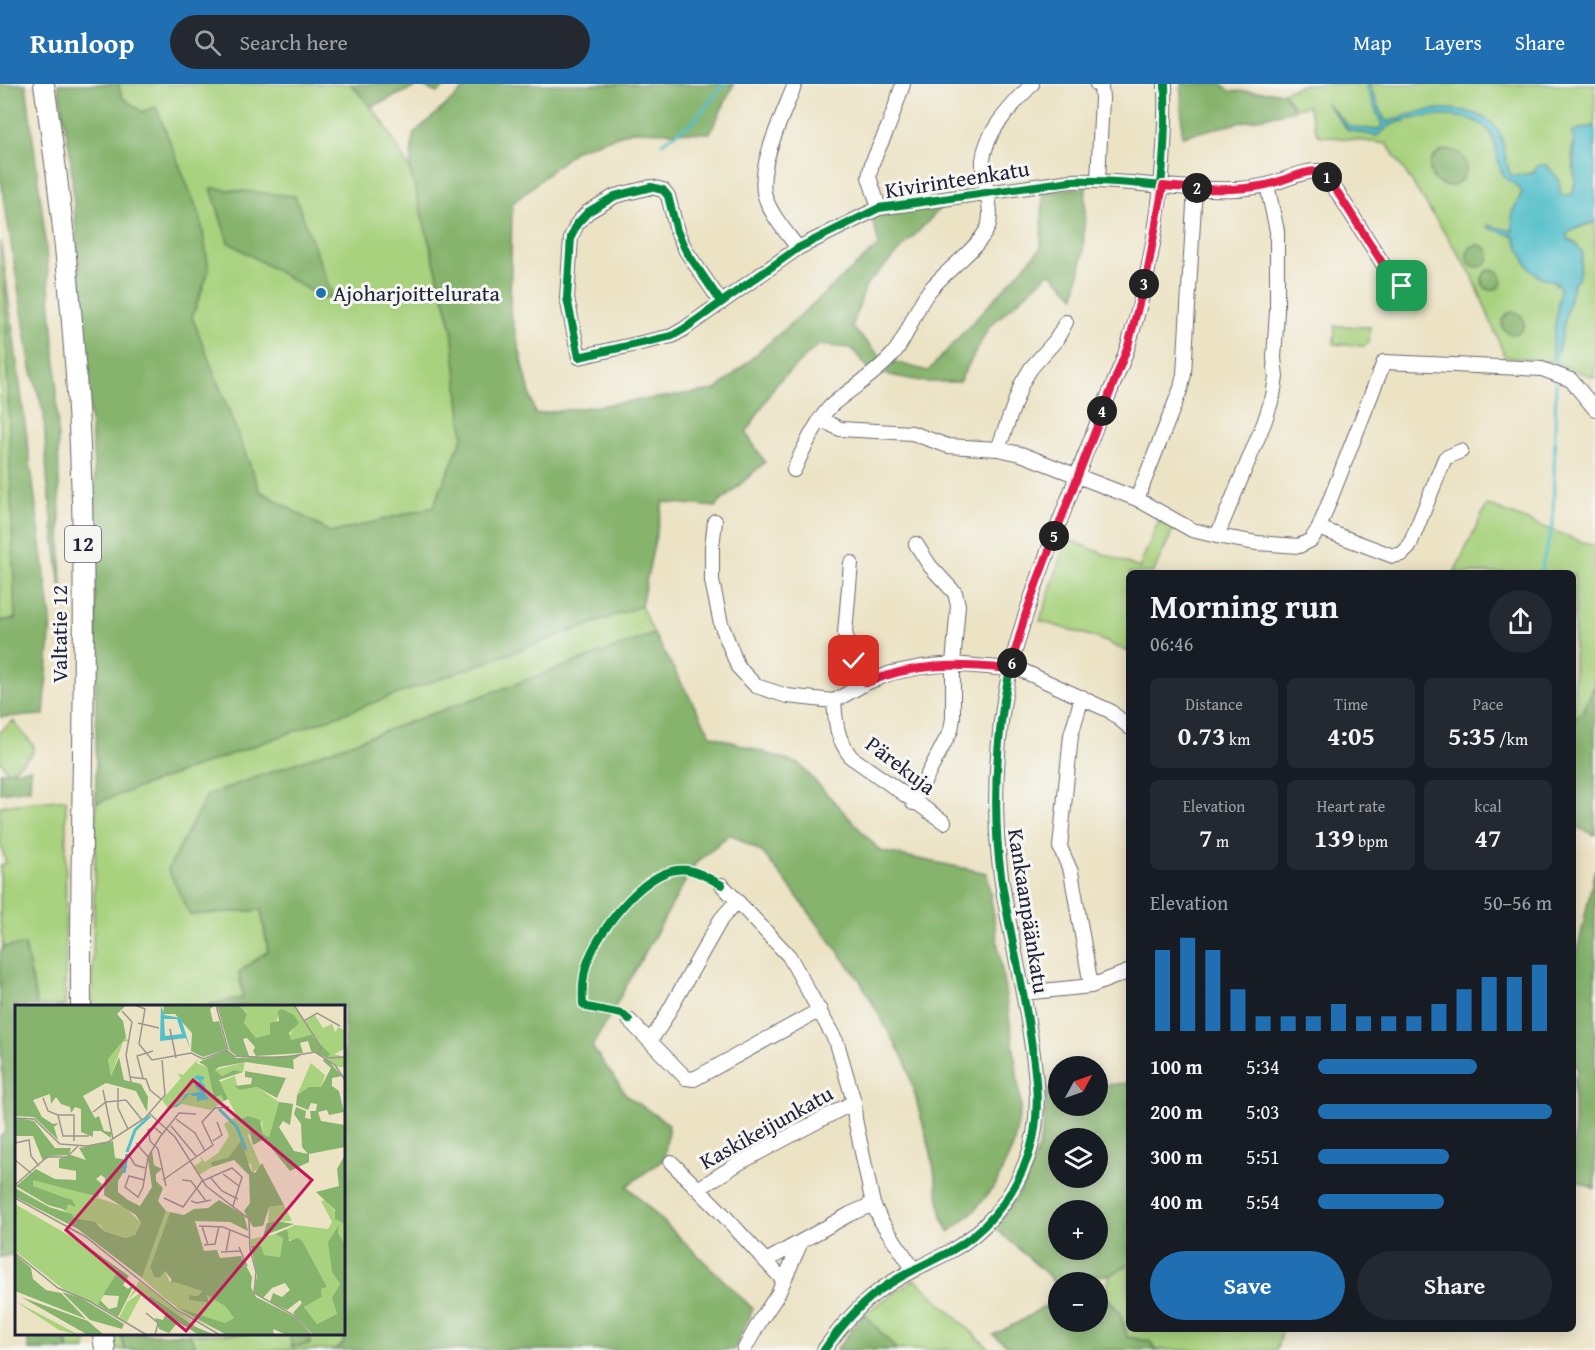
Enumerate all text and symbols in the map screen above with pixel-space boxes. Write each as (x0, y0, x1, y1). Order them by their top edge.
search box (170, 15, 590, 69)
text: Runloop (30, 22, 134, 63)
icon: search (191, 26, 224, 59)
text: Search here (239, 26, 348, 58)
text: Map (1353, 27, 1392, 58)
text: Layers (1425, 27, 1482, 58)
text: Share (1515, 27, 1565, 58)
street label: Kivirinteenkatu (882, 152, 1032, 206)
pin: 1 (1312, 162, 1342, 192)
text: 1 (1323, 165, 1331, 189)
pin: 2 (1182, 173, 1212, 203)
text: 2 (1193, 176, 1201, 200)
pin (1376, 260, 1427, 311)
pin: 3 (1129, 269, 1159, 299)
icon: arrive (1385, 269, 1418, 302)
text: 3 (1140, 272, 1148, 296)
place label: Ajoharjoittelurata (333, 277, 501, 309)
marker: Ajoharjoittelurata (314, 286, 328, 300)
pin: 4 (1087, 396, 1117, 426)
text: 4 (1098, 399, 1106, 423)
pin: 5 (1039, 521, 1069, 551)
text: 5 (1050, 524, 1058, 548)
road number: 12 (65, 526, 101, 562)
text: Morning run (1150, 582, 1339, 630)
street label: Valtatie 12 (43, 585, 75, 683)
button: share (1489, 590, 1552, 653)
text: 06:46 (1150, 629, 1193, 658)
pin (828, 635, 879, 686)
icon: check (837, 644, 870, 677)
pin: 6 (997, 648, 1027, 678)
text: 6 (1008, 651, 1016, 675)
text: Distance (1185, 692, 1243, 716)
text: Time (1334, 692, 1368, 716)
text: Pace (1473, 692, 1503, 716)
text: 0.73 (1178, 716, 1226, 755)
text: 4:05 (1327, 716, 1375, 755)
text: 5:35 (1448, 716, 1496, 755)
text: km (1226, 727, 1250, 751)
text: /km (1496, 727, 1528, 751)
street label: Pärekuja (859, 728, 943, 802)
text: Elevation (1183, 794, 1245, 818)
text: Heart rate (1317, 794, 1385, 818)
text: kcal (1474, 794, 1502, 818)
text: 7 (1199, 818, 1212, 857)
text: 139 (1314, 818, 1354, 857)
text: 47 (1475, 818, 1501, 857)
street label: Kankaanpäänkatu (1000, 826, 1058, 996)
text: m (1212, 829, 1229, 853)
text: bpm (1354, 829, 1388, 853)
text: Elevation (1150, 888, 1228, 917)
text: 50–56 m (1483, 888, 1552, 917)
inset map (15, 1005, 345, 1335)
text: 100 m (1150, 1052, 1203, 1081)
text: 5:34 (1246, 1052, 1280, 1081)
north arrow (1048, 1056, 1108, 1116)
map controls (1048, 1056, 1108, 1332)
street label: Kaskikeijunkatu (693, 1077, 839, 1177)
text: 200 m (1150, 1097, 1203, 1126)
text: 5:03 (1246, 1097, 1280, 1126)
button: layers (1048, 1128, 1108, 1188)
text: 300 m (1150, 1142, 1203, 1171)
text: 5:51 (1246, 1142, 1280, 1171)
text: 400 m (1150, 1187, 1203, 1216)
text: 5:54 (1246, 1187, 1280, 1216)
button: + (1048, 1200, 1108, 1260)
button: Save (1150, 1251, 1345, 1320)
button: Share (1357, 1251, 1552, 1320)
button: − (1048, 1272, 1108, 1332)

